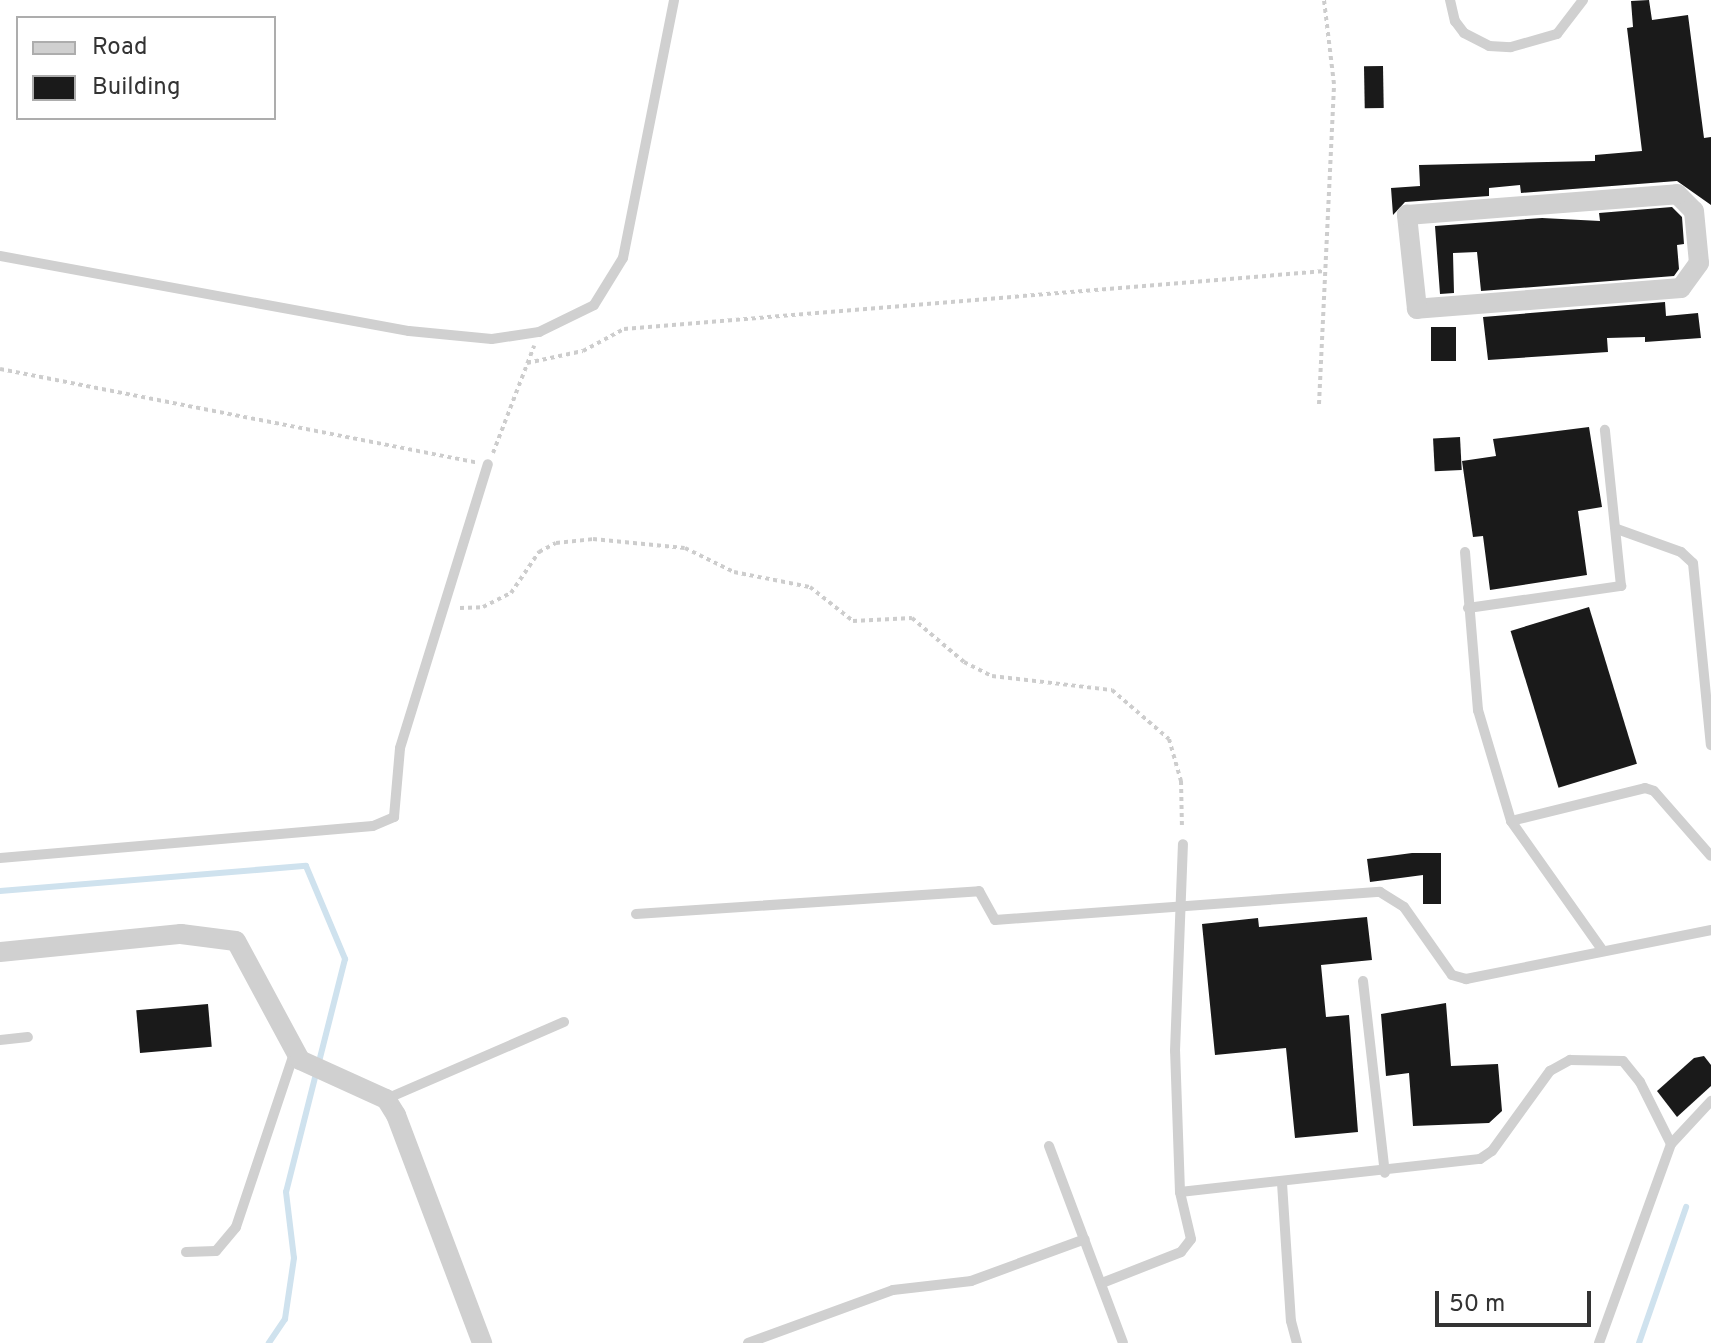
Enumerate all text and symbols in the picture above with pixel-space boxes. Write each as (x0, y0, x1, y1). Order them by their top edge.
legend (16, 16, 276, 120)
text: Road (92, 33, 148, 63)
text: Building (92, 73, 181, 103)
scale bar (1439, 1275, 1595, 1325)
text: 50 m (1449, 1290, 1505, 1320)

